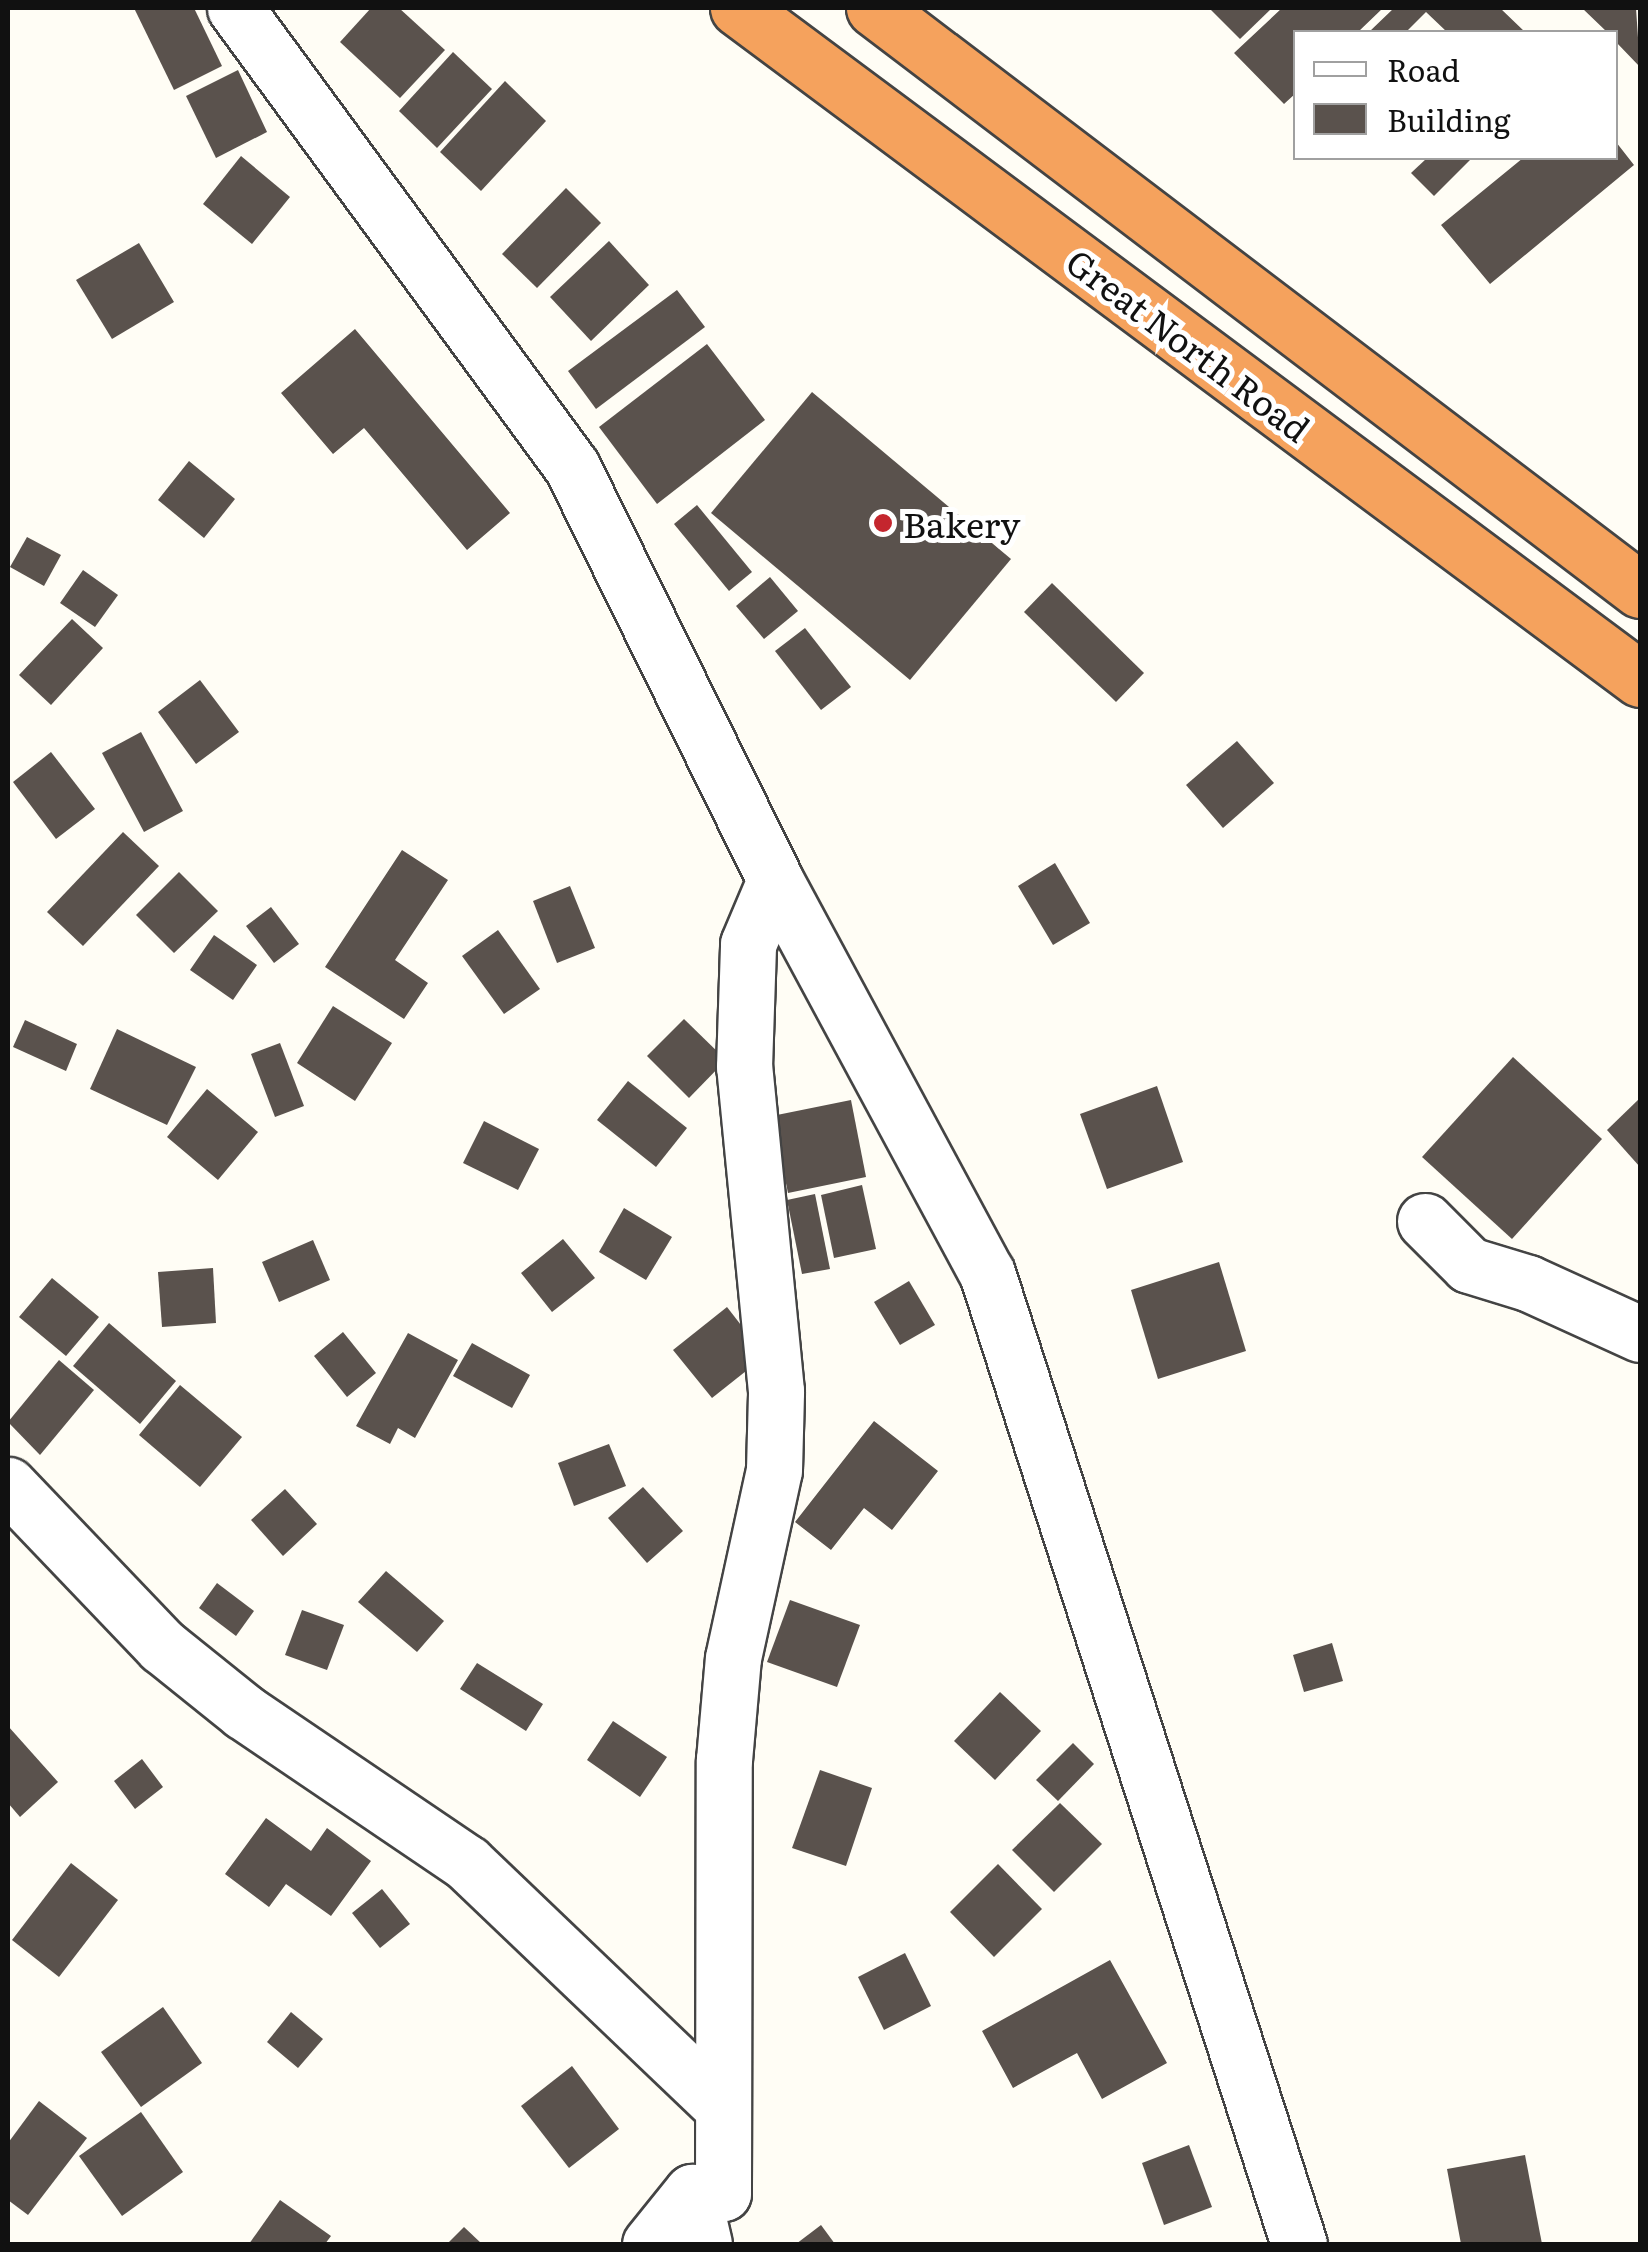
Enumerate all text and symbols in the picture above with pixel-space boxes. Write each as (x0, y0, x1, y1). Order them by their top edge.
legend (1293, 30, 1618, 160)
text: Road (1387, 47, 1460, 91)
text: Building (1387, 97, 1511, 141)
street label: Great North Road (1059, 239, 1319, 449)
place label: Bakery (903, 502, 1020, 544)
marker: Bakery (872, 512, 894, 534)

